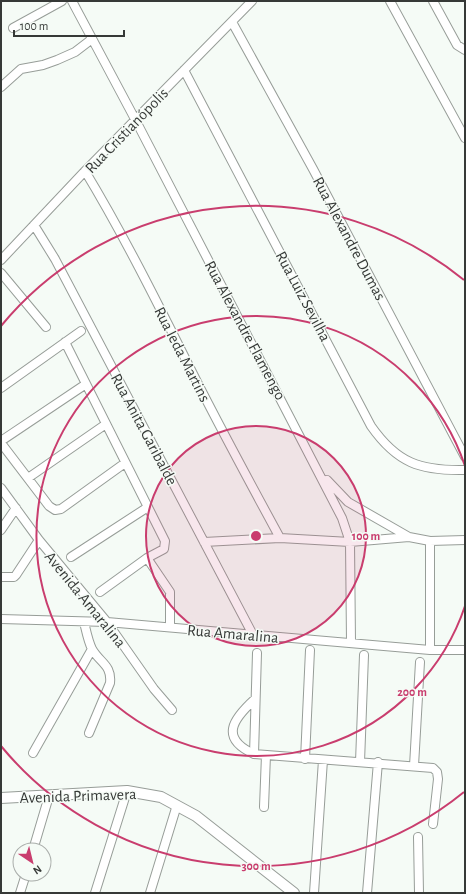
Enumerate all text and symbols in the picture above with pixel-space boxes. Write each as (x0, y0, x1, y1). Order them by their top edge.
scale bar (14, 12, 124, 38)
text: 100 m (20, 20, 48, 32)
street label: Rua Cristianópolis (82, 85, 171, 176)
street label: Rua Alexandre Dumas (310, 174, 388, 303)
street label: Rua Luiz Sevilha (273, 249, 334, 344)
street label: Rua Alexandre Flamengo (202, 258, 289, 403)
street label: Rua Ieda Martins (151, 304, 213, 405)
street label: Rua Anita Garibalde (108, 371, 180, 488)
centre of rings (249, 529, 263, 543)
text: 100 m (352, 530, 380, 542)
street label: Avenida Amaralina (42, 549, 129, 651)
street label: Rua Amaralina (187, 622, 279, 646)
text: 200 m (397, 686, 427, 698)
street label: Avenida Primavera (19, 786, 137, 806)
north arrow (12, 842, 52, 882)
text: 300 m (241, 860, 271, 872)
text: N (31, 863, 44, 876)

